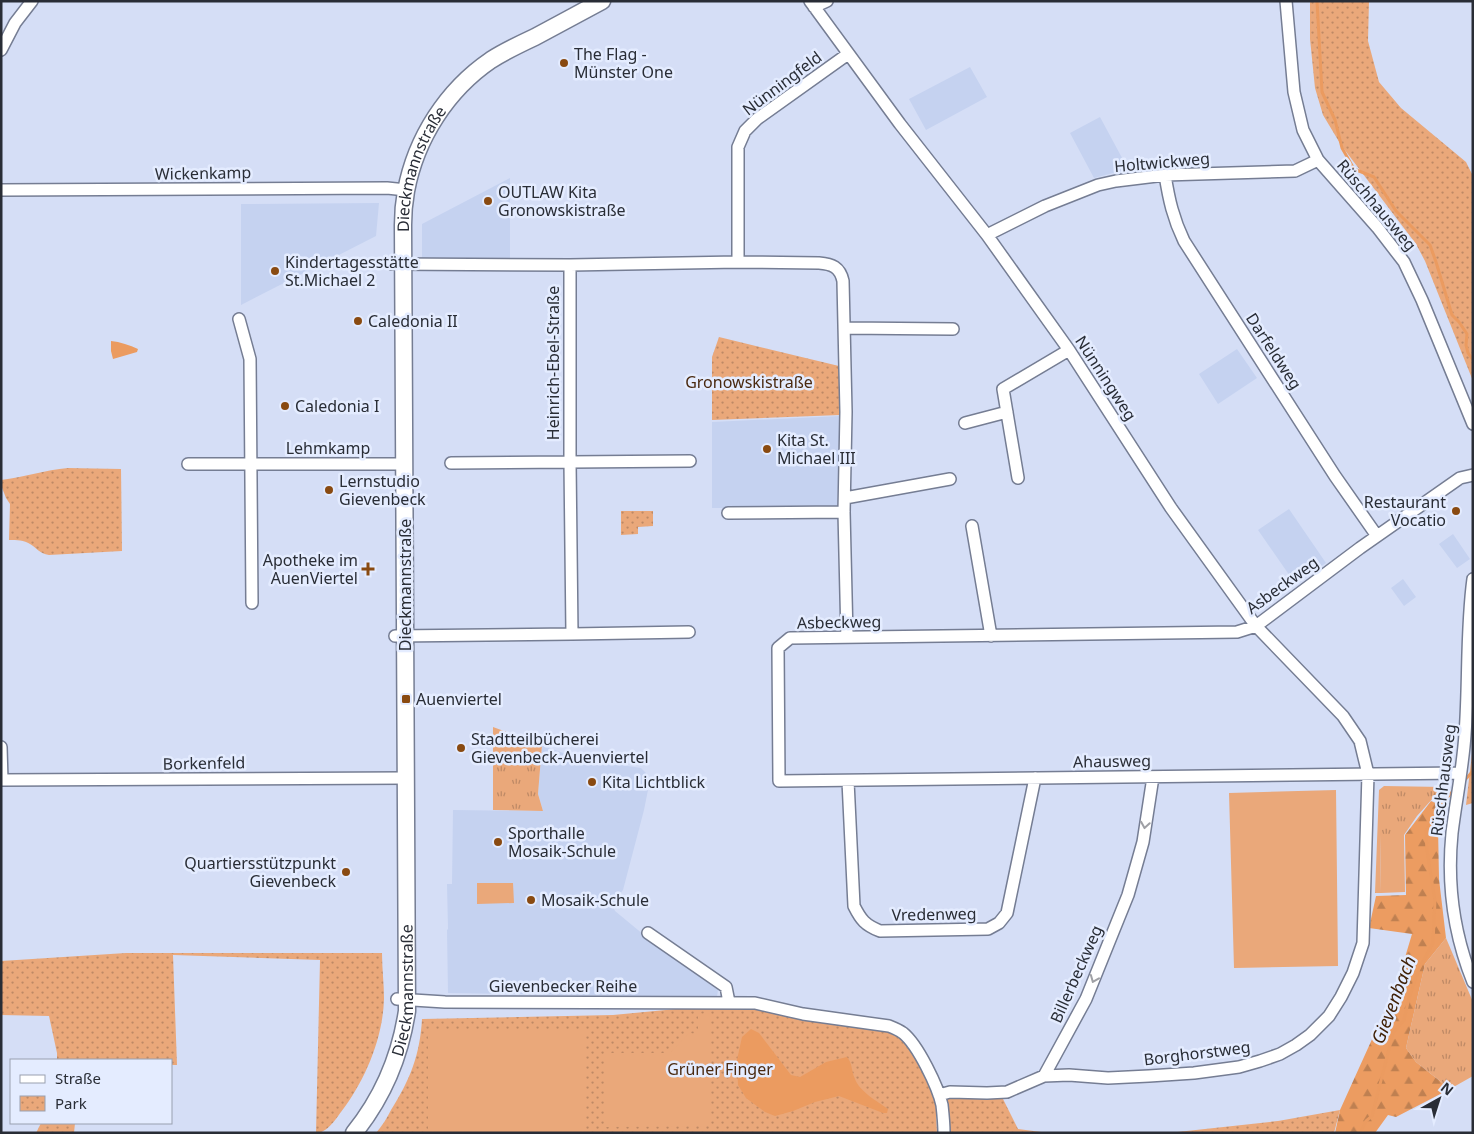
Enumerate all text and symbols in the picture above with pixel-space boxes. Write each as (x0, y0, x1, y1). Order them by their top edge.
place label: The Flag - Münster One (574, 43, 673, 83)
street label: Nünningfeld (738, 46, 826, 120)
marker: The Flag - Münster One (558, 57, 570, 69)
street label: Dieckmannstraße (392, 101, 451, 232)
street label: Holtwickweg (1113, 147, 1211, 177)
street label: Rüschhausweg (1332, 155, 1422, 255)
street label: Wickenkamp (155, 161, 251, 185)
place label: OUTLAW Kita Gronowskistraße (498, 181, 626, 221)
marker: OUTLAW Kita Gronowskistraße (482, 195, 494, 207)
place label: Kindertagesstätte St.Michael 2 (285, 251, 419, 291)
marker: Kindertagesstätte St.Michael 2 (269, 265, 281, 277)
street label: Heinrich-Ebel-Straße (542, 286, 564, 440)
street label: Darfeldweg (1241, 308, 1307, 394)
place label: Caledonia II (368, 310, 458, 332)
marker: Caledonia II (352, 315, 364, 327)
street label: Nünningweg (1070, 331, 1142, 425)
park label: Gronowskistraße (685, 371, 813, 393)
place label: Caledonia I (295, 395, 379, 417)
marker: Caledonia I (279, 400, 291, 412)
place label: Kita St. Michael III (777, 429, 856, 469)
street label: Lehmkamp (286, 437, 370, 459)
marker: Kita St. Michael III (761, 443, 773, 455)
place label: Lernstudio Gievenbeck (339, 470, 426, 510)
marker: Lernstudio Gievenbeck (323, 484, 335, 496)
place label: Restaurant Vocatio (1364, 491, 1446, 531)
marker: Restaurant Vocatio (1450, 505, 1462, 517)
street label: Dieckmannstraße (394, 519, 416, 651)
place label: Apotheke im AuenViertel (263, 549, 358, 589)
street label: Asbeckweg (1241, 551, 1323, 619)
marker: Apotheke im AuenViertel (362, 563, 374, 575)
street label: Asbeckweg (797, 610, 881, 634)
place label: Auenviertel (416, 688, 502, 710)
marker: Auenviertel (400, 693, 412, 705)
street label: Rüschhausweg (1425, 723, 1461, 837)
place label: Stadtteilbücherei Gievenbeck-Auenviertel (471, 728, 649, 768)
marker: Stadtteilbücherei Gievenbeck-Auenviertel (455, 742, 467, 754)
street label: Ahausweg (1073, 749, 1151, 773)
street label: Borkenfeld (162, 751, 246, 775)
place label: Kita Lichtblick (602, 771, 706, 793)
marker: Kita Lichtblick (586, 776, 598, 788)
one-way arrow (1141, 821, 1151, 829)
place label: Sporthalle Mosaik-Schule (508, 822, 616, 862)
marker: Sporthalle Mosaik-Schule (492, 836, 504, 848)
place label: Quartiersstützpunkt Gievenbeck (184, 852, 336, 892)
marker: Quartiersstützpunkt Gievenbeck (340, 866, 352, 878)
place label: Mosaik-Schule (541, 889, 649, 911)
marker: Mosaik-Schule (525, 894, 537, 906)
street label: Vredenweg (891, 902, 977, 926)
street label: Billerbeckweg (1045, 922, 1107, 1026)
street label: Dieckmannstraße (386, 924, 418, 1059)
water label: Gievenbach (1365, 952, 1421, 1047)
one-way arrow (1090, 974, 1101, 983)
street label: Gievenbecker Reihe (489, 975, 637, 997)
street label: Borghorstweg (1142, 1036, 1252, 1070)
park label: Grüner Finger (667, 1058, 773, 1080)
legend (10, 1059, 172, 1124)
text: Straße (55, 1068, 101, 1088)
north arrow (1414, 1074, 1464, 1124)
text: N (1437, 1078, 1458, 1099)
text: Park (55, 1093, 87, 1113)

